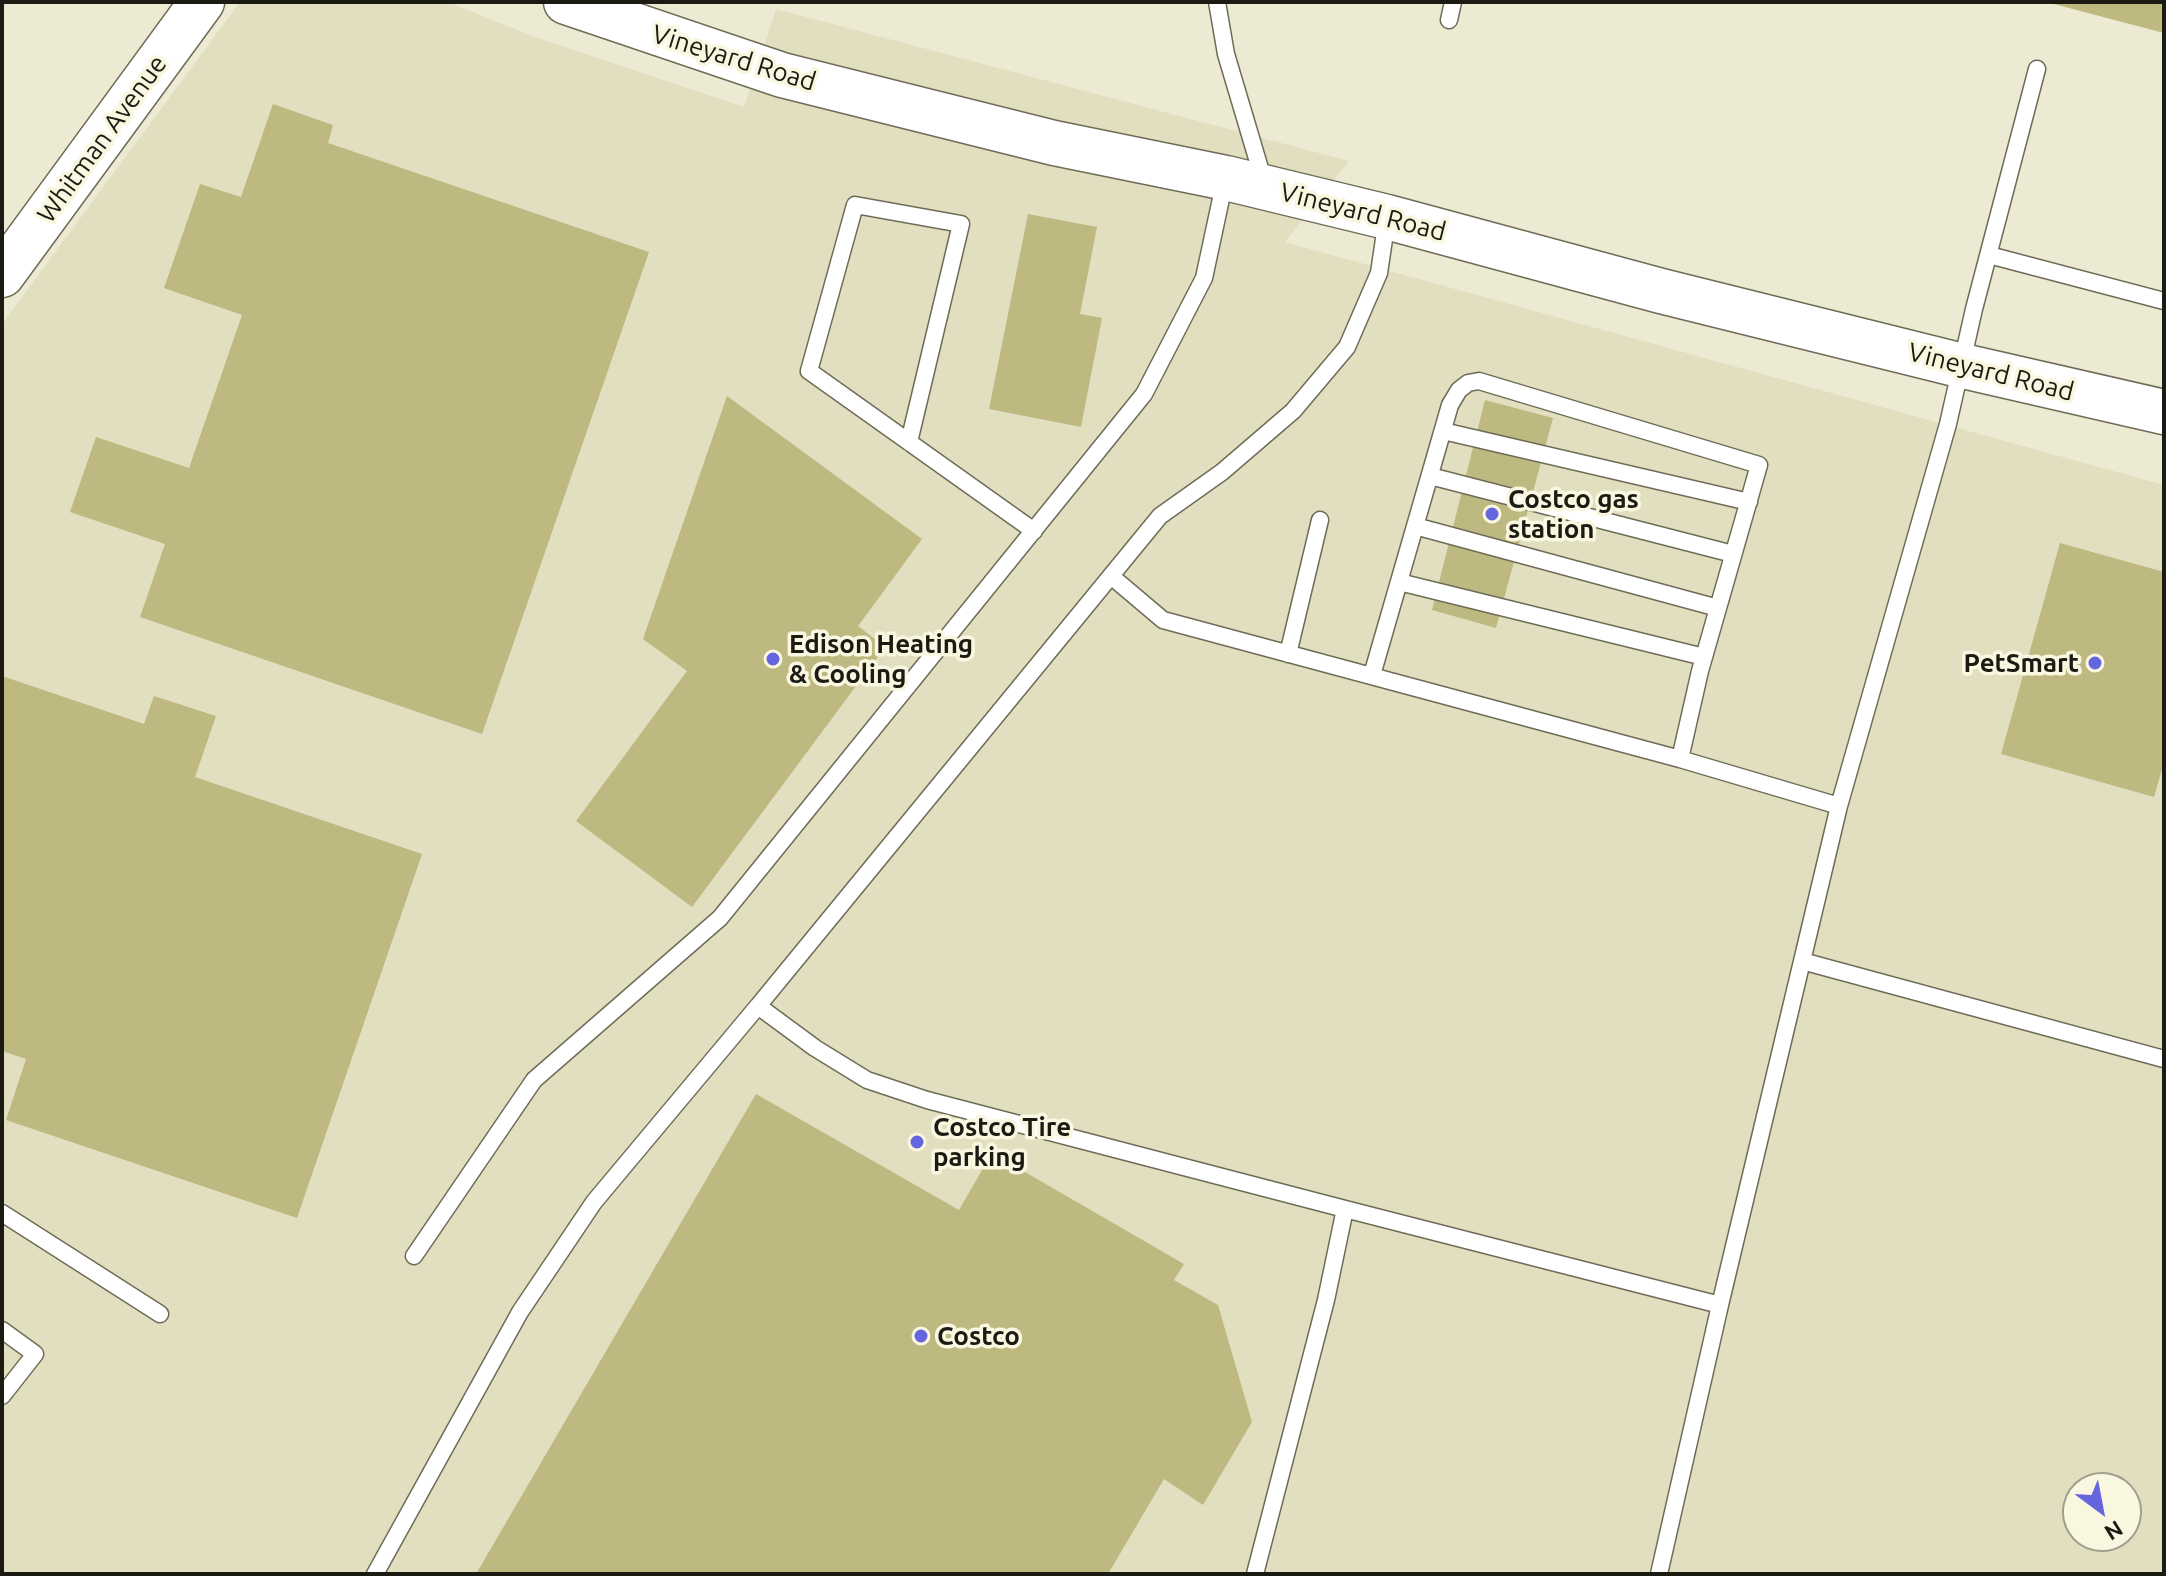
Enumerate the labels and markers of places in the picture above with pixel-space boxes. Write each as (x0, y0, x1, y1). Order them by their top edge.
place label: Costco gas station (1508, 483, 1639, 544)
marker: Costco gas station (1483, 505, 1501, 523)
place label: Edison Heating & Cooling (789, 628, 973, 690)
place label: PetSmart (1964, 647, 2079, 679)
marker: Edison Heating & Cooling (764, 650, 782, 668)
marker: PetSmart (2086, 654, 2104, 672)
place label: Costco Tire parking (933, 1111, 1071, 1172)
marker: Costco Tire parking (908, 1133, 926, 1151)
place label: Costco (937, 1320, 1020, 1352)
marker: Costco (912, 1327, 930, 1345)

